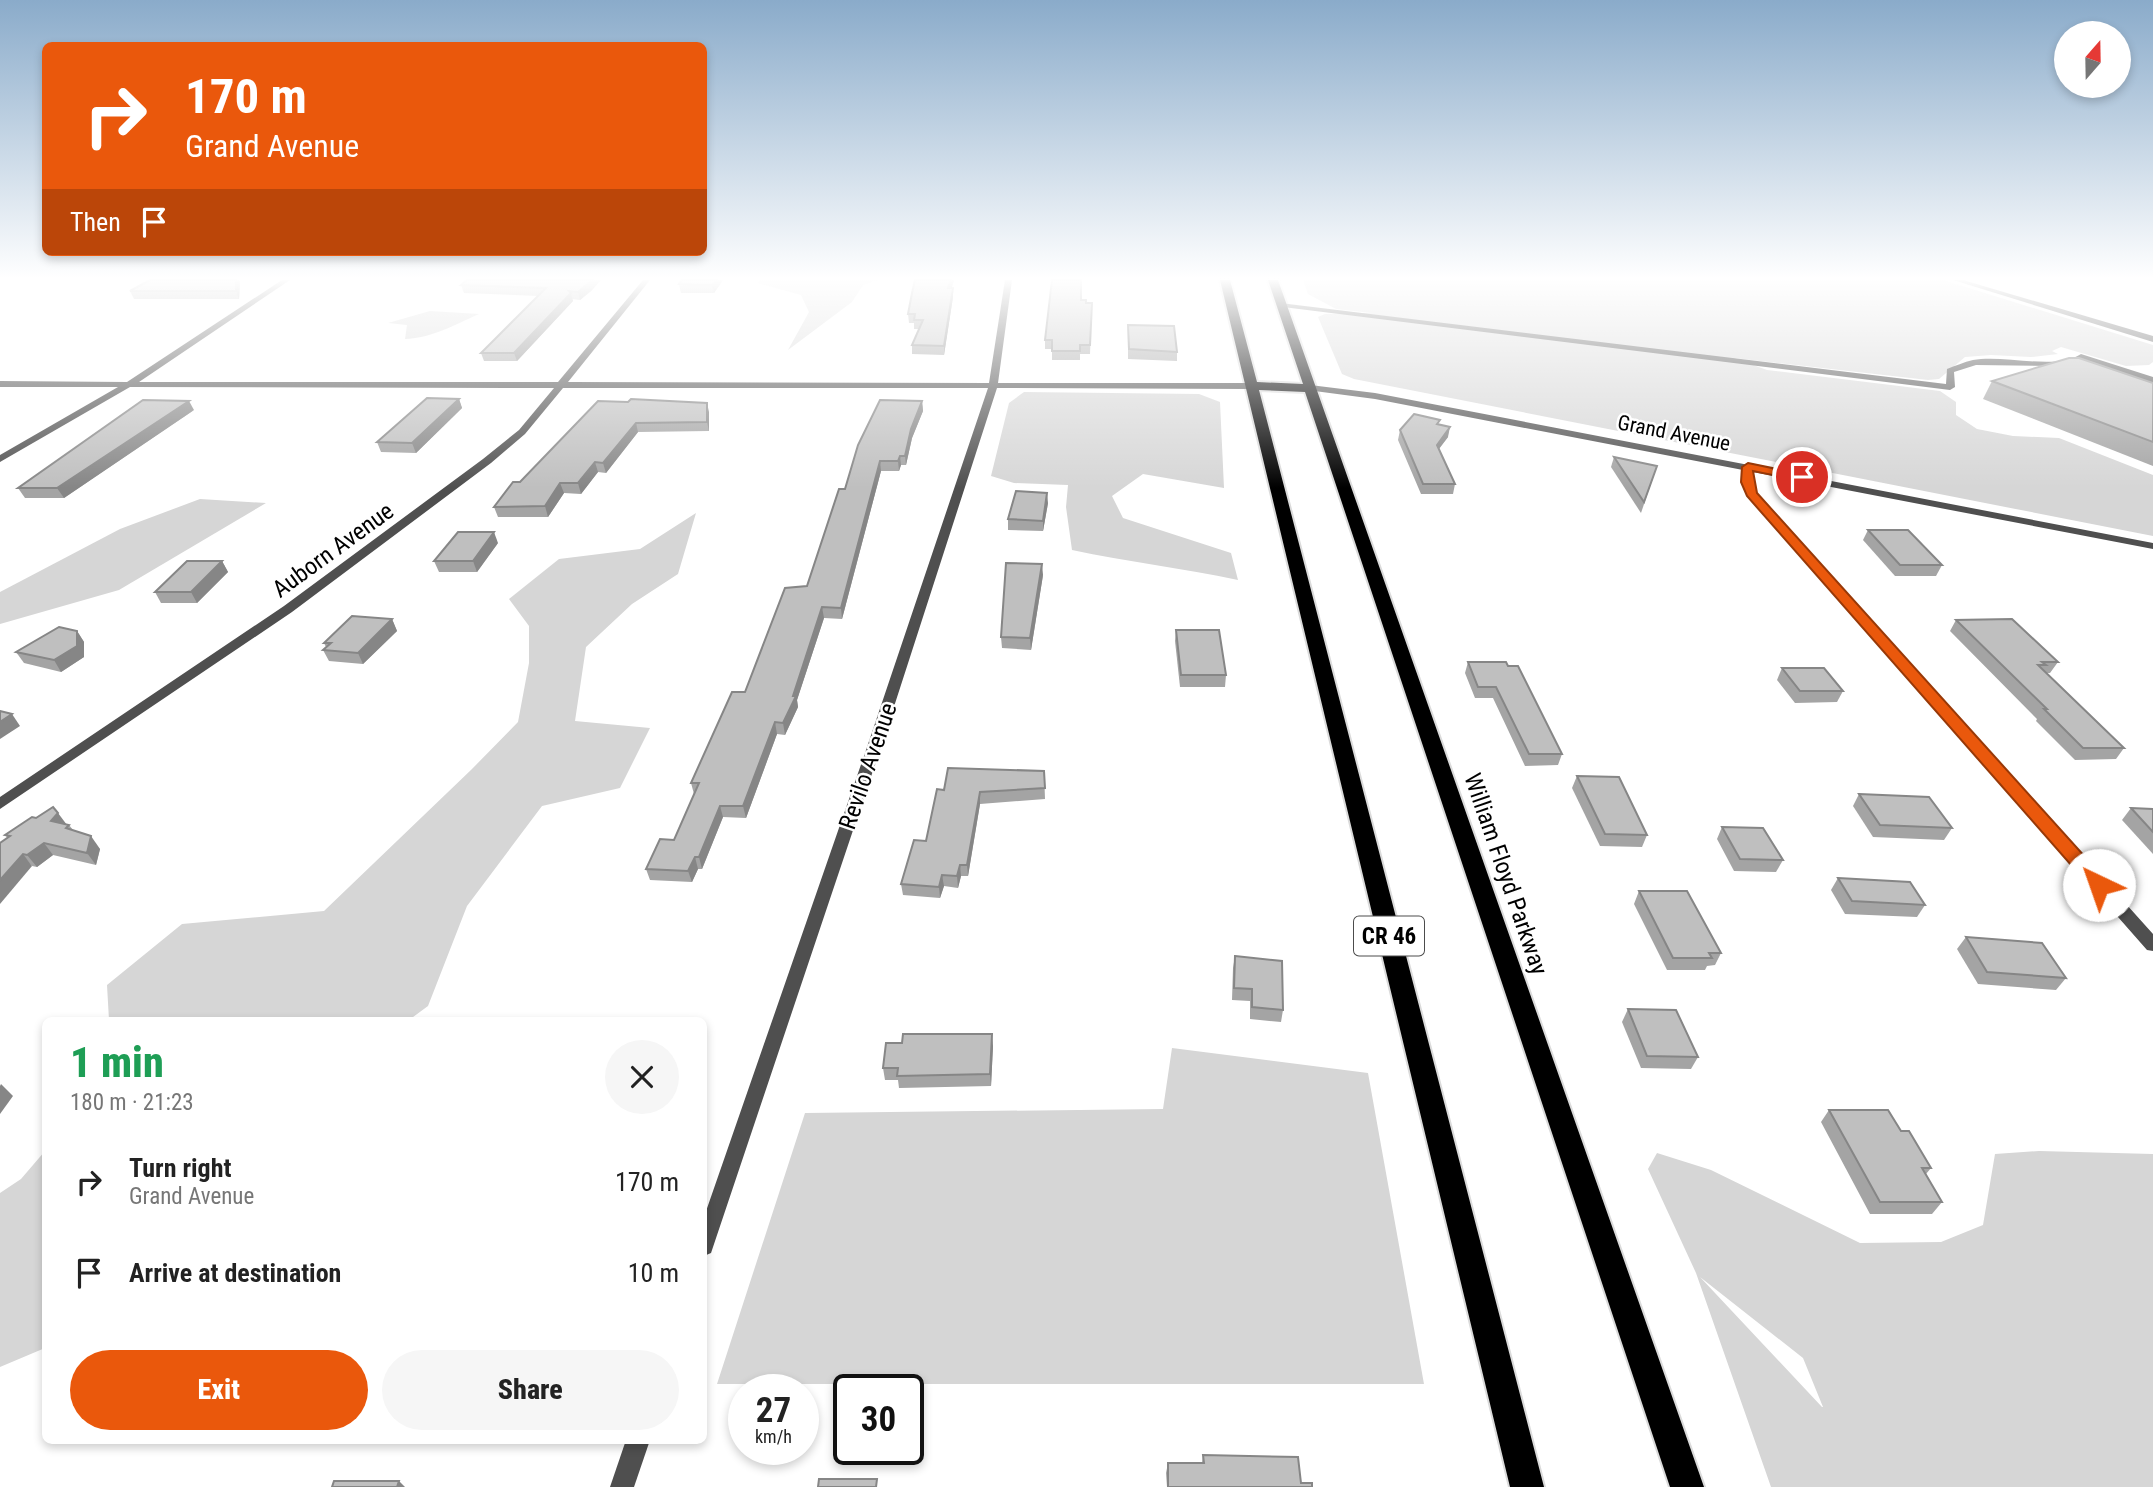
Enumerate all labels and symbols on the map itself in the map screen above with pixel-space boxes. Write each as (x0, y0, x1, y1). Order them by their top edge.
north arrow (2054, 21, 2132, 98)
street label: Grand Avenue (1616, 410, 1733, 456)
pin (1772, 447, 1832, 507)
street label: Auborn Avenue (267, 497, 399, 603)
street label: Revilo Avenue (833, 699, 903, 833)
street label: William Floyd Parkway (1458, 770, 1554, 978)
position arrow (2062, 848, 2136, 922)
road number: CR 46 (1354, 917, 1424, 956)
speed limit sign: 30 (833, 1374, 924, 1465)

